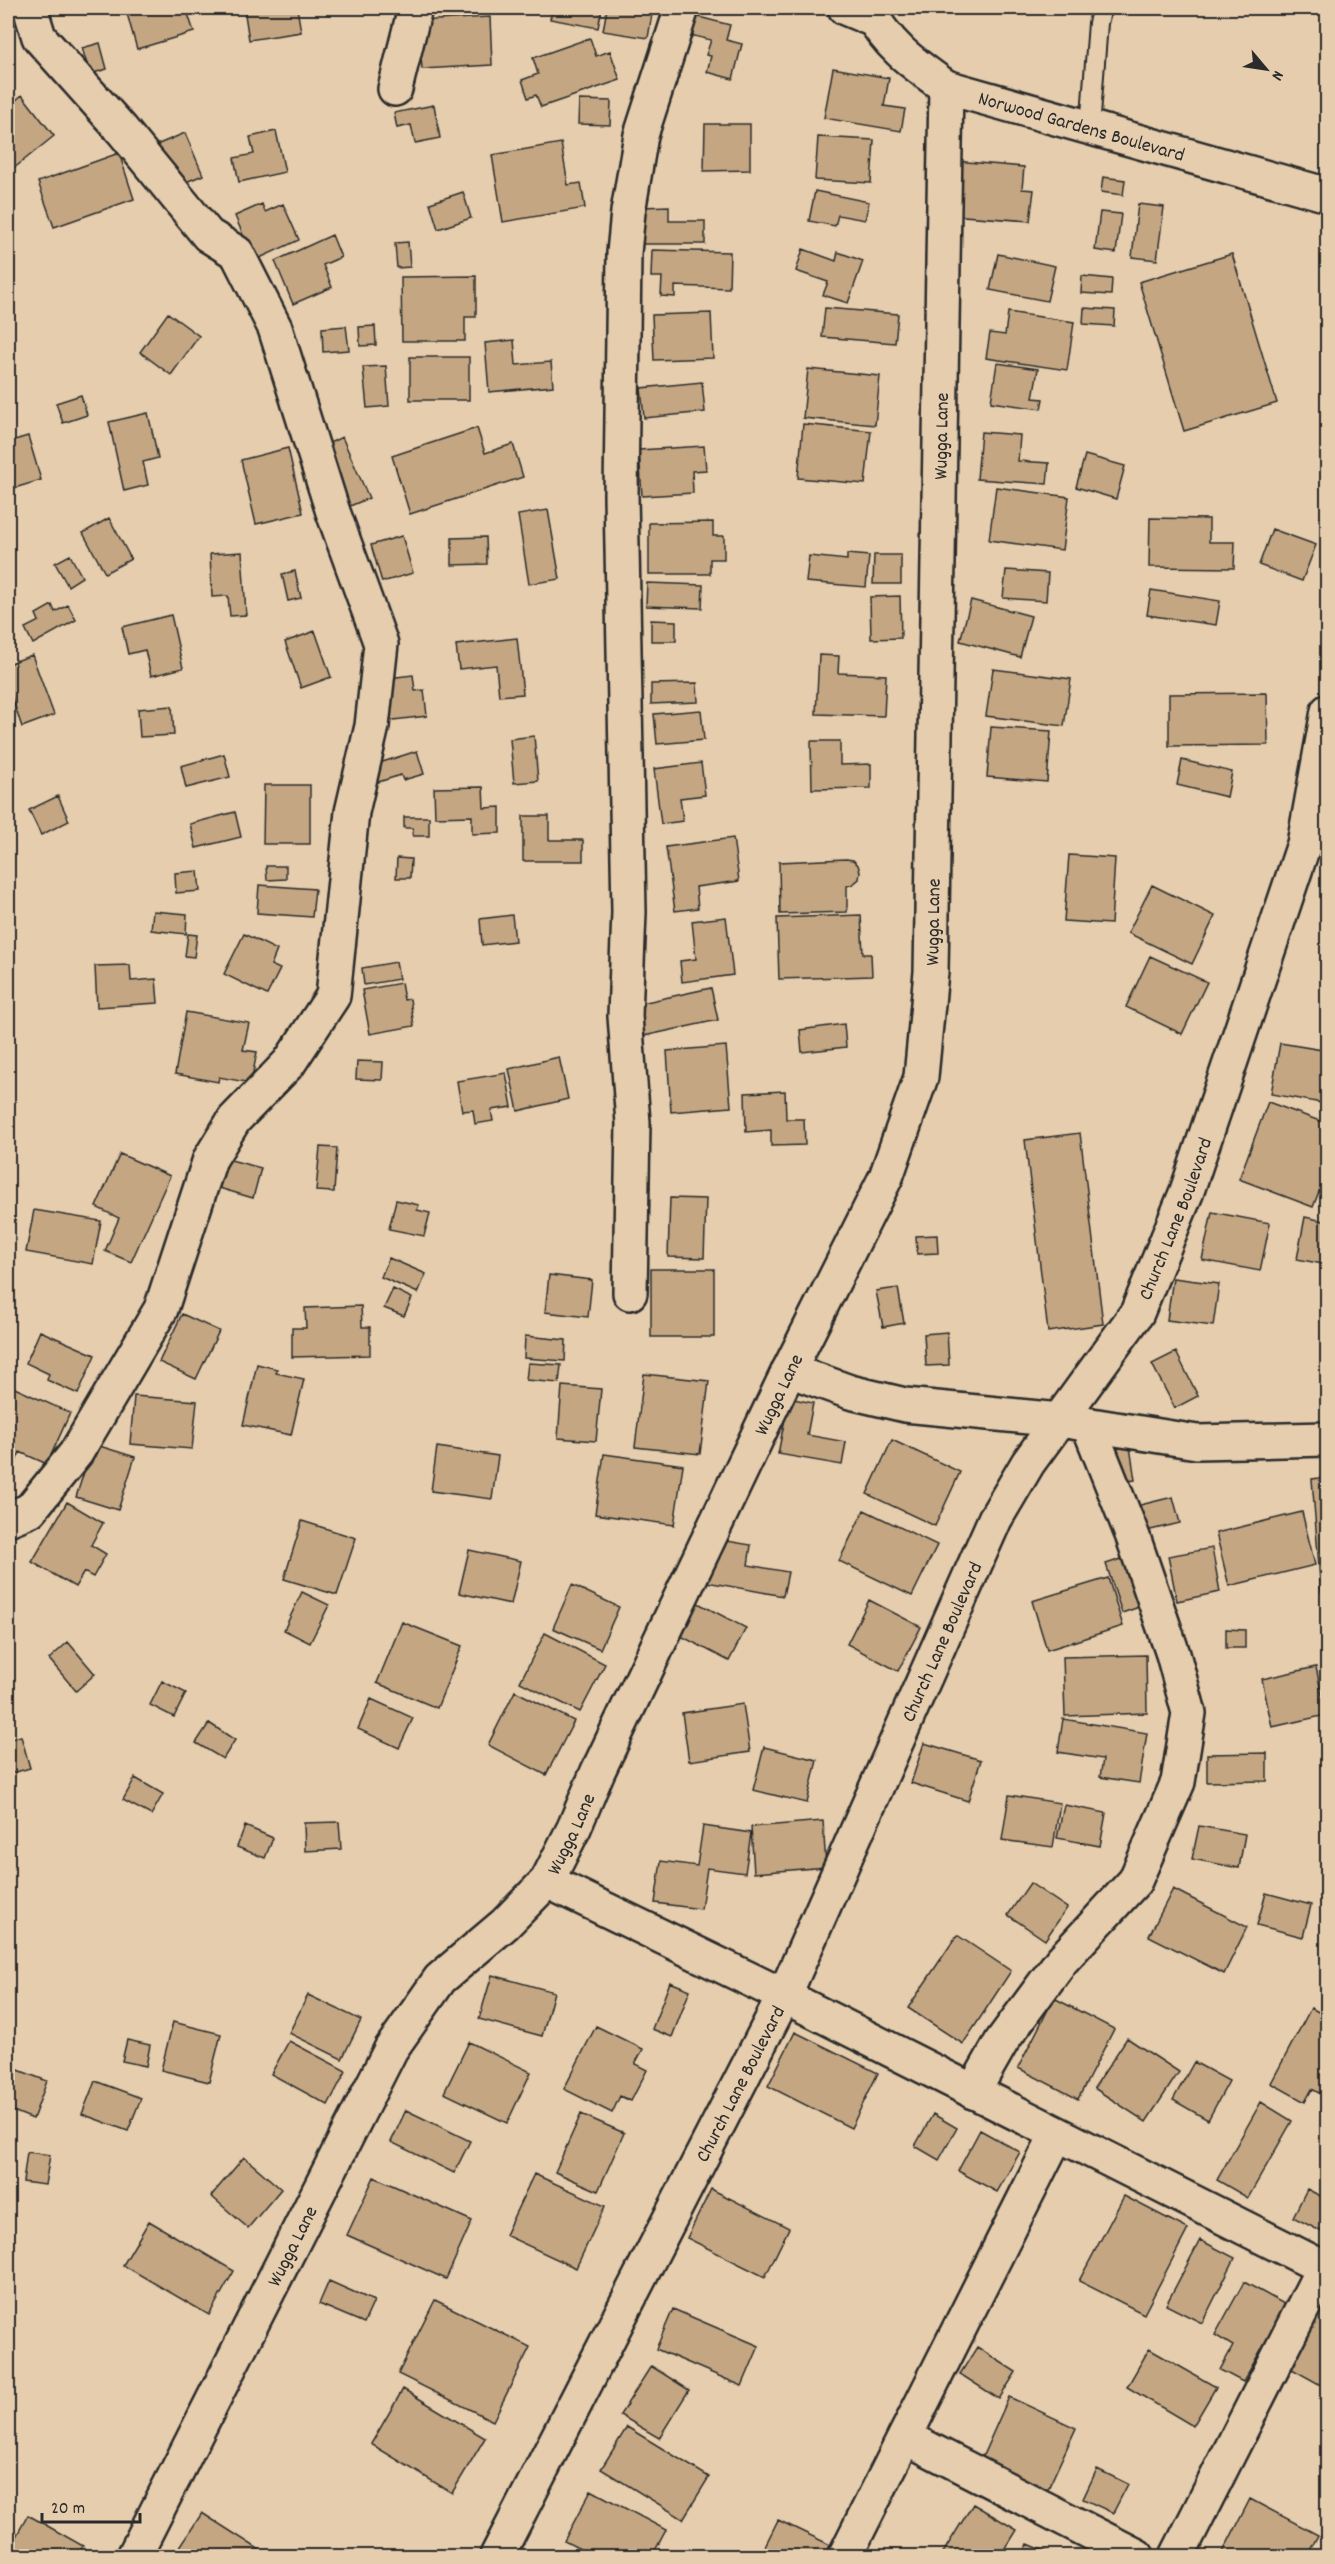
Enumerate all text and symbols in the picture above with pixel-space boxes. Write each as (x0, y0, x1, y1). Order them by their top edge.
north arrow (1236, 39, 1296, 99)
text: N (1265, 66, 1289, 84)
street label: Norwood Gardens Boulevard (974, 86, 1187, 171)
street label: Wugga Lane (928, 392, 958, 480)
street label: Wugga Lane (920, 878, 950, 966)
street label: Church Lane Boulevard (1133, 1134, 1221, 1305)
street label: Wugga Lane (749, 1350, 812, 1441)
street label: Church Lane Boulevard (896, 1558, 991, 1727)
street label: Wugga Lane (541, 1789, 604, 1880)
street label: Church Lane Boulevard (690, 2002, 794, 2168)
street label: Wugga Lane (262, 2202, 326, 2292)
scale bar (42, 2486, 140, 2524)
text: 20 m (51, 2497, 85, 2522)

